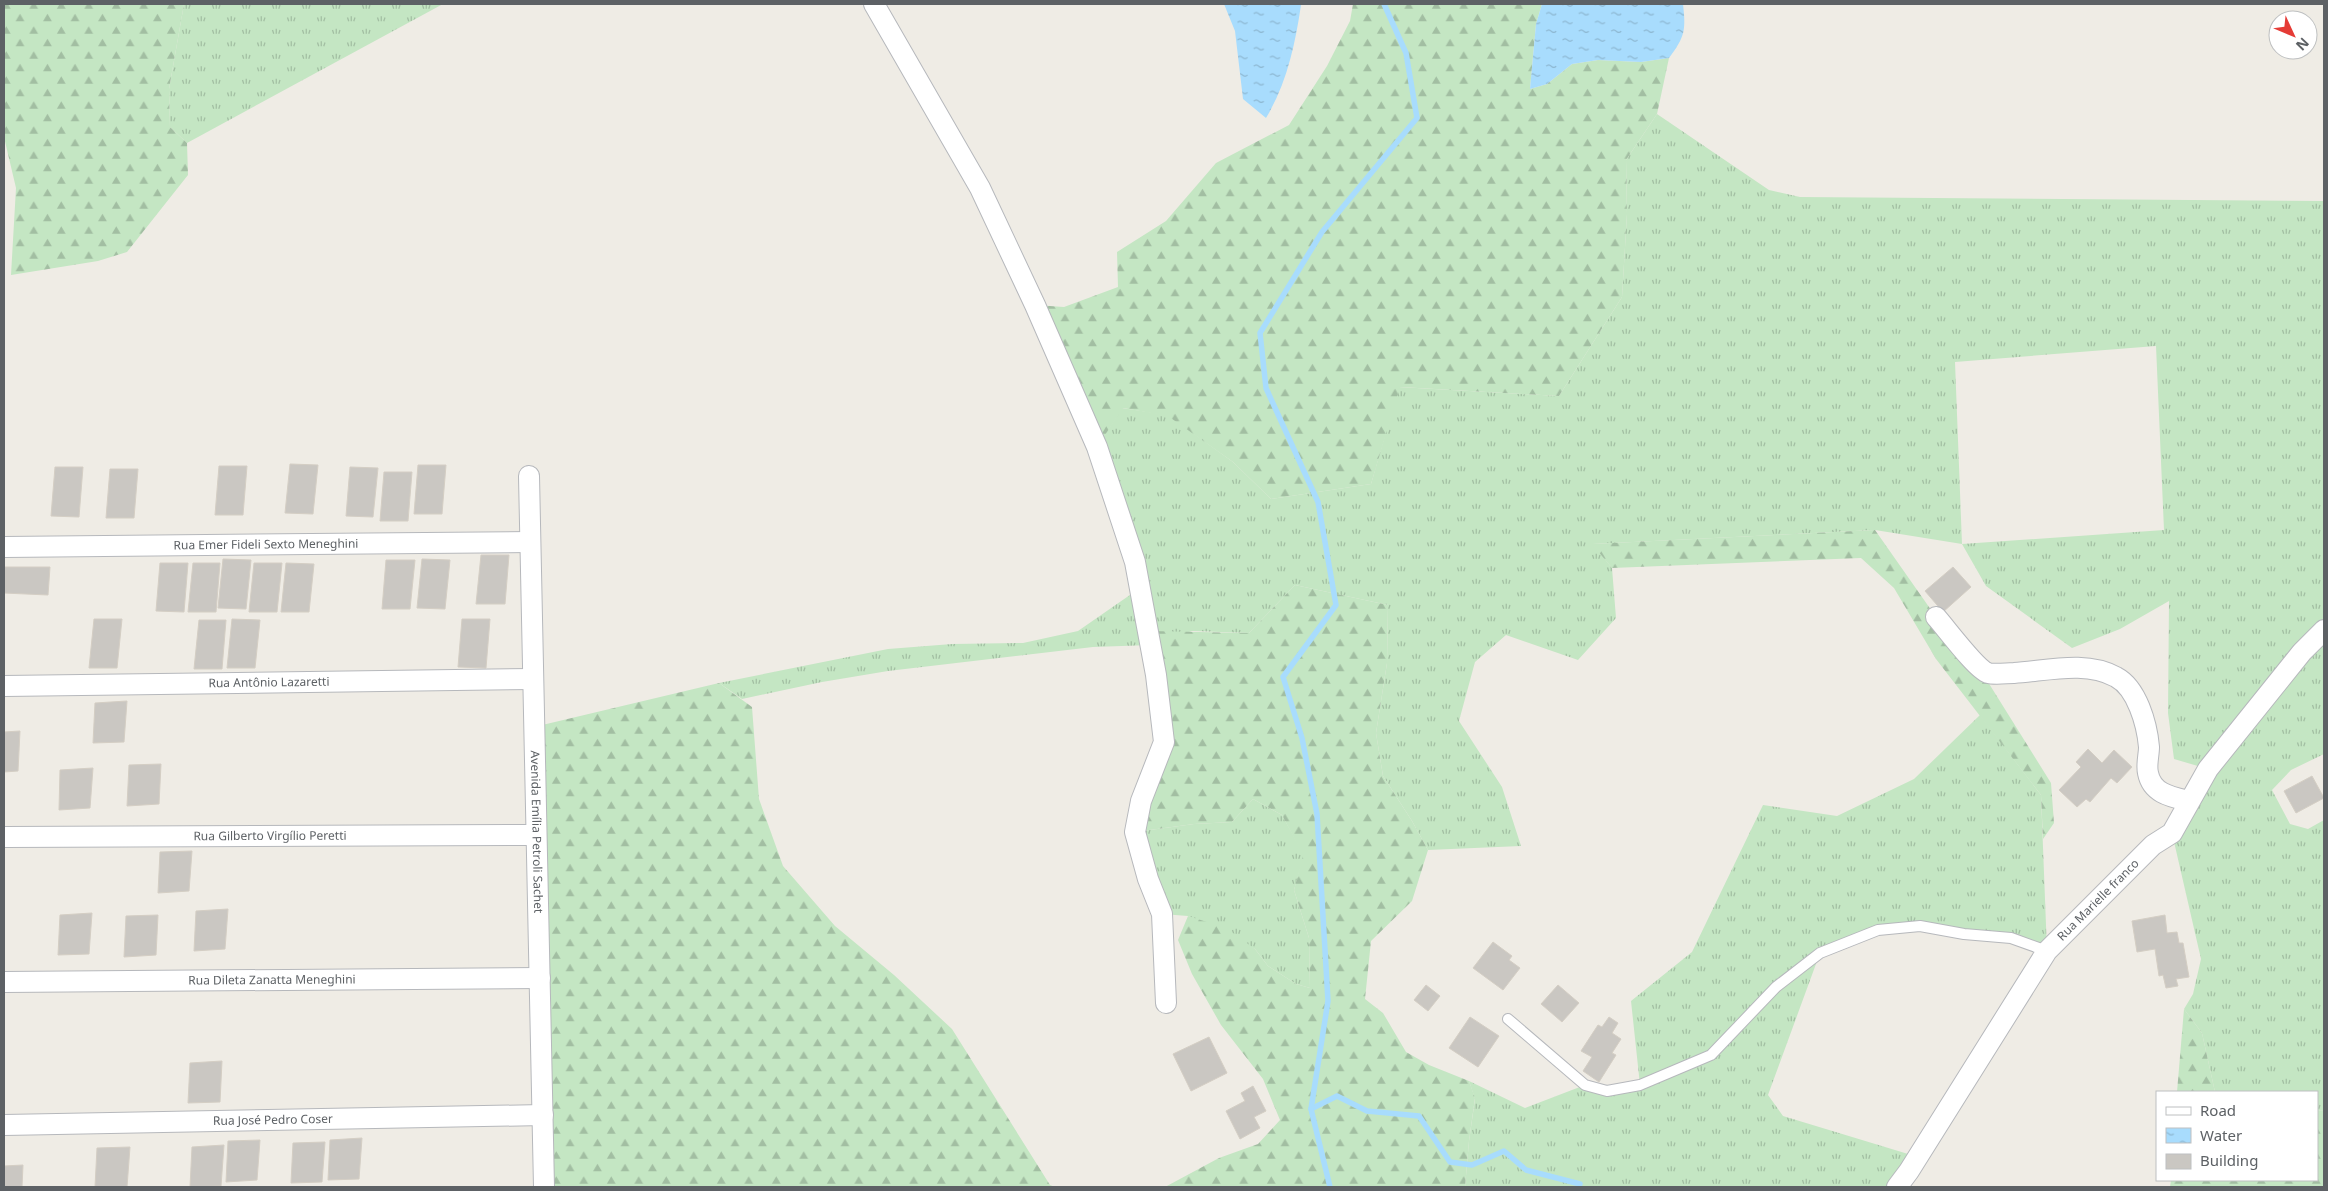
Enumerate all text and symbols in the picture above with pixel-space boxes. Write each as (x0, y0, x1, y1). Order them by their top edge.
north arrow (2268, 10, 2318, 60)
text: N (2292, 34, 2314, 55)
street label: Rua Emer Fideli Sexto Meneghini (173, 535, 359, 553)
street label: Rua Antônio Lazaretti (208, 673, 330, 691)
street label: Avenida Emília Petroli Sachet (527, 750, 547, 914)
street label: Rua Gilberto Virgílio Peretti (193, 827, 347, 844)
street label: Rua Marielle franco (2053, 855, 2142, 944)
street label: Rua Dileta Zanatta Meneghini (188, 970, 356, 989)
legend (2156, 1091, 2318, 1181)
text: Road (2200, 1100, 2236, 1120)
street label: Rua José Pedro Coser (213, 1110, 333, 1129)
text: Water (2200, 1125, 2242, 1145)
text: Building (2200, 1150, 2258, 1170)

